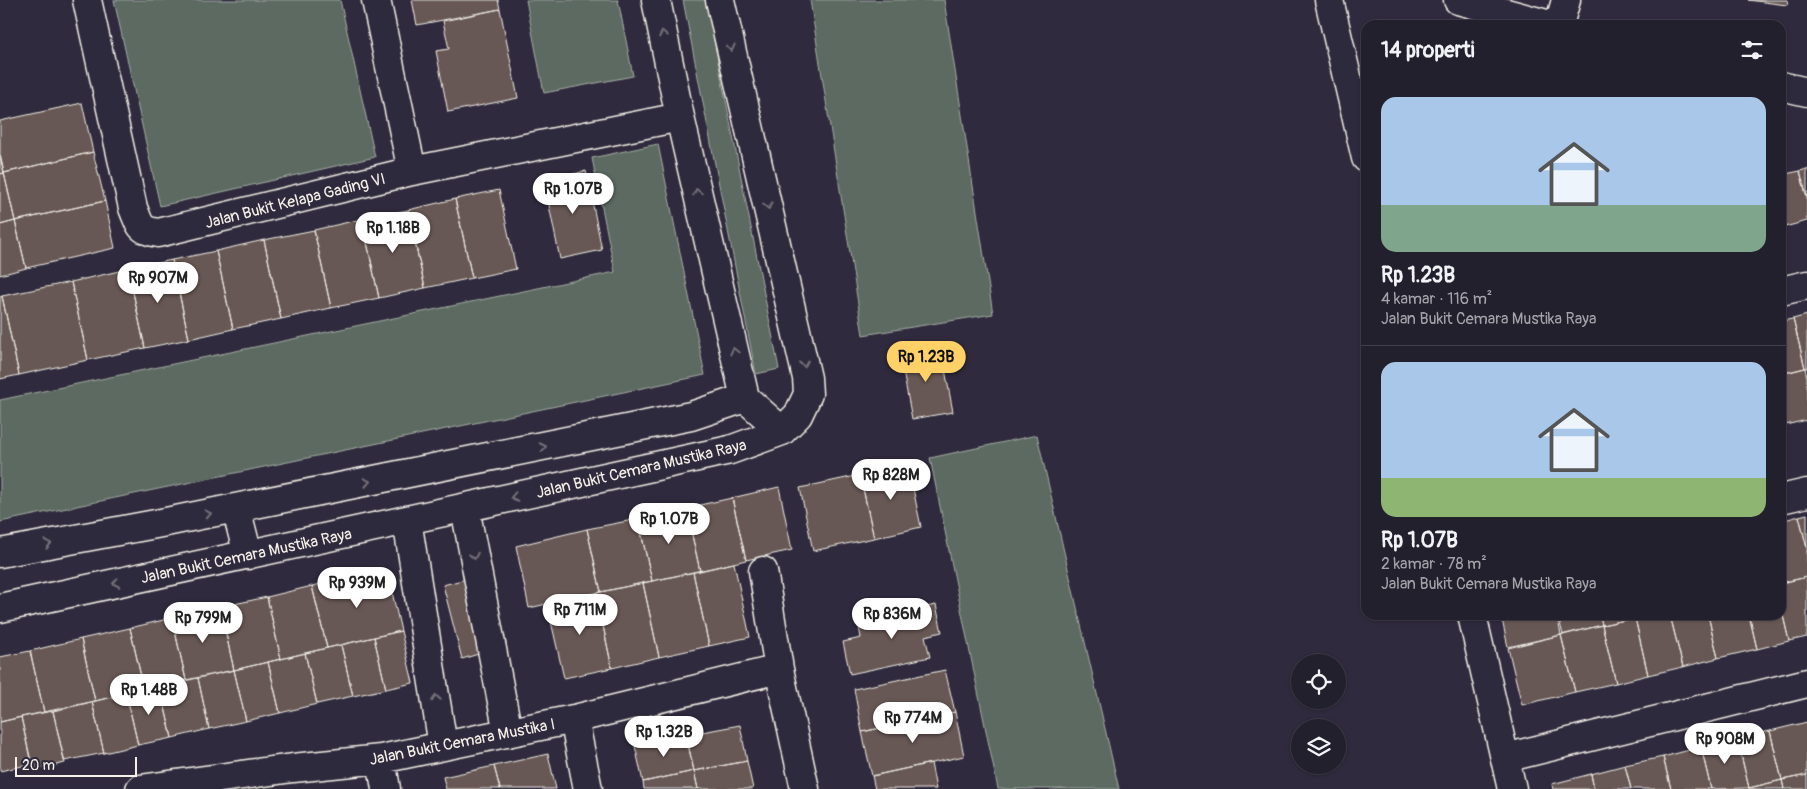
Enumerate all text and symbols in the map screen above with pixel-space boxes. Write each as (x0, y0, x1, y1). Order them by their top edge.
one-way arrow (658, 29, 669, 38)
icon: filters (1738, 36, 1766, 64)
text: 14 properti (1381, 37, 1474, 64)
one-way arrow (725, 43, 736, 52)
icon: home (1529, 129, 1619, 219)
street label: Jalan Bukit Kelapa Gading VI (203, 169, 388, 233)
pin: Rp 1.07B (521, 172, 625, 215)
text: Rp 1.07B (544, 179, 602, 199)
one-way arrow (692, 188, 703, 197)
one-way arrow (762, 201, 773, 210)
pin: Rp 1.18B (341, 212, 445, 254)
text: Rp 1.18B (366, 218, 420, 238)
pin: Rp 907M (112, 262, 204, 304)
text: Rp 1.23B (1381, 262, 1455, 289)
text: Rp 907M (128, 268, 188, 288)
text: 4 kamar · 116 m² (1381, 289, 1492, 309)
text: Jalan Bukit Cemara Mustika Raya (1381, 309, 1596, 329)
pin: Rp 1.23B (874, 340, 978, 383)
one-way arrow (729, 346, 740, 355)
text: Rp 1.23B (898, 347, 954, 367)
one-way arrow (798, 360, 809, 369)
icon: home (1529, 395, 1619, 485)
street label: Jalan Bukit Cemara Mustika Raya (534, 435, 748, 503)
one-way arrow (539, 442, 548, 452)
pin: Rp 828M (845, 458, 937, 501)
text: Rp 828M (863, 465, 919, 485)
one-way arrow (362, 477, 371, 488)
one-way arrow (509, 491, 518, 502)
pin: Rp 1.07B (617, 502, 721, 545)
one-way arrow (203, 509, 212, 520)
text: Rp 1.07B (640, 509, 698, 529)
street label: Jalan Bukit Cemara Mustika Raya (139, 524, 354, 588)
text: Rp 1.07B (1381, 527, 1458, 554)
one-way arrow (44, 540, 52, 550)
one-way arrow (469, 551, 479, 560)
text: 2 kamar · 78 m² (1381, 554, 1487, 574)
pin: Rp 939M (311, 566, 403, 609)
text: Rp 939M (328, 573, 386, 593)
text: Jalan Bukit Cemara Mustika Raya (1381, 574, 1596, 594)
one-way arrow (111, 577, 120, 588)
pin: Rp 711M (534, 594, 626, 636)
pin: Rp 836M (846, 598, 938, 640)
text: Rp 711M (554, 600, 606, 620)
pin: Rp 799M (157, 602, 249, 644)
text: Rp 836M (863, 604, 921, 624)
text: Rp 799M (175, 608, 231, 628)
map controls (1291, 654, 1346, 774)
button: locate (1291, 654, 1346, 709)
pin: Rp 1.48B (97, 674, 201, 716)
text: Rp 1.48B (121, 680, 177, 700)
one-way arrow (431, 693, 441, 702)
pin: Rp 774M (867, 702, 959, 744)
text: Rp 774M (884, 708, 942, 728)
street label: Jalan Bukit Cemara Mustika I (368, 714, 557, 770)
pin: Rp 1.32B (612, 716, 716, 758)
button: layers (1291, 719, 1346, 774)
text: Rp 1.32B (636, 722, 692, 742)
pin: Rp 908M (1679, 722, 1771, 765)
text: Rp 908M (1695, 729, 1755, 749)
scale bar (15, 754, 138, 777)
text: 20 m (22, 757, 55, 774)

